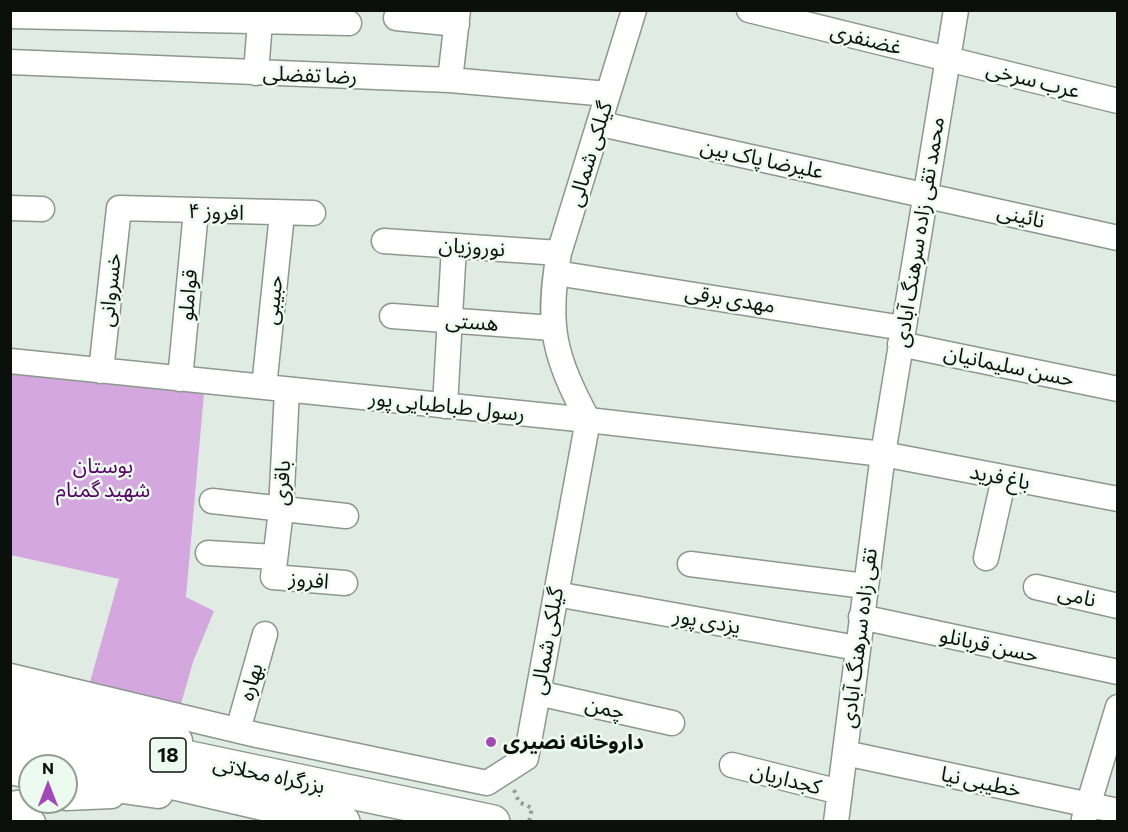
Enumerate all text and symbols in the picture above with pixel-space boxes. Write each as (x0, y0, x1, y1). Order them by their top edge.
street label: غضنفری (828, 18, 904, 60)
street label: عرب سرخی (984, 56, 1082, 104)
street label: رضا تفضلی (262, 61, 358, 89)
street label: گيلکی شمالی (562, 98, 618, 210)
street label: محمد تقی زاده سرهنگ آبادی (888, 115, 950, 349)
street label: علیرضا پاک بین (698, 134, 826, 184)
street label: افروز ۴ (188, 198, 244, 226)
street label: نائینی (995, 198, 1047, 234)
street label: نوروزیان (438, 232, 506, 262)
street label: خسروانی (94, 252, 126, 328)
street label: قواملو (173, 268, 203, 322)
street label: حبیبی (258, 274, 288, 326)
street label: مهدی برقی (683, 279, 777, 319)
street label: هستی (445, 308, 499, 336)
street label: حسن سلیمانیان (942, 340, 1076, 392)
street label: رسول طباطبایی پور (368, 385, 526, 427)
park label: بوستان شهید گمنام (56, 453, 150, 503)
street label: باغ فرید (968, 459, 1032, 495)
street label: باقری (268, 460, 296, 506)
street label: تقی زاده سرهنگ آبادی (835, 547, 883, 729)
street label: افروز (288, 566, 330, 594)
street label: نامی (1056, 579, 1098, 613)
street label: گيلکی شمالی (525, 585, 569, 697)
street label: یزدی پور (671, 603, 743, 639)
street label: حسن قربانلو (937, 622, 1041, 668)
street label: بهاره (234, 660, 268, 704)
street label: چمن (583, 691, 627, 725)
place label: داروخانه نصیری (503, 729, 644, 755)
marker: داروخانه نصیری (484, 735, 498, 749)
road number: 18 (150, 738, 186, 772)
street label: بزرگراه محلاتی (211, 751, 327, 799)
north arrow (18, 754, 78, 814)
text: N (42, 758, 54, 777)
street label: کجداریان (748, 758, 824, 800)
street label: خطیبی نیا (939, 761, 1023, 803)

